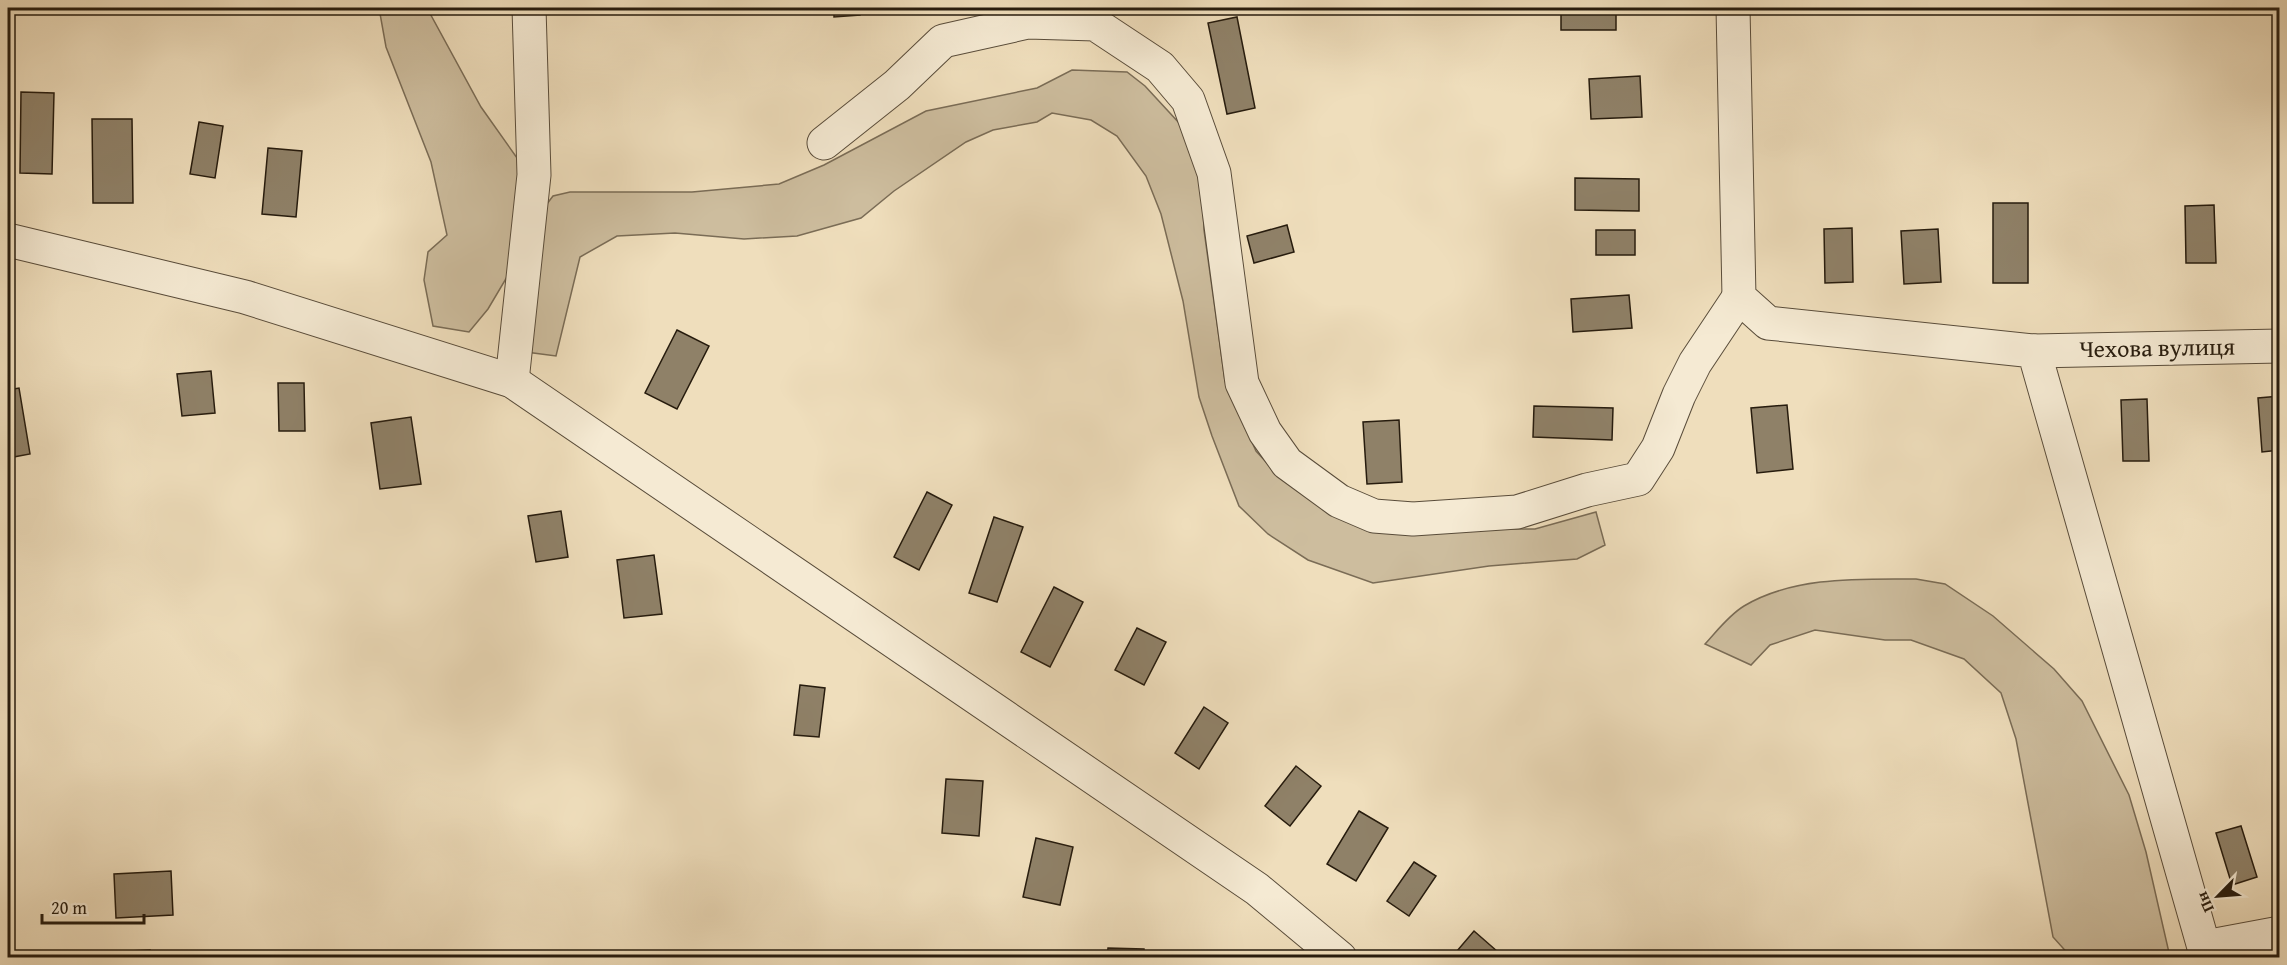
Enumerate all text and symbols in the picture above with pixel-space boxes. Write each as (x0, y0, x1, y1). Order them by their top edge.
street label: Чехова вулиця (2079, 329, 2235, 366)
north arrow (2188, 866, 2248, 926)
scale bar (42, 887, 144, 925)
text: Пн (2189, 888, 2220, 917)
text: 20 m (51, 894, 87, 921)

